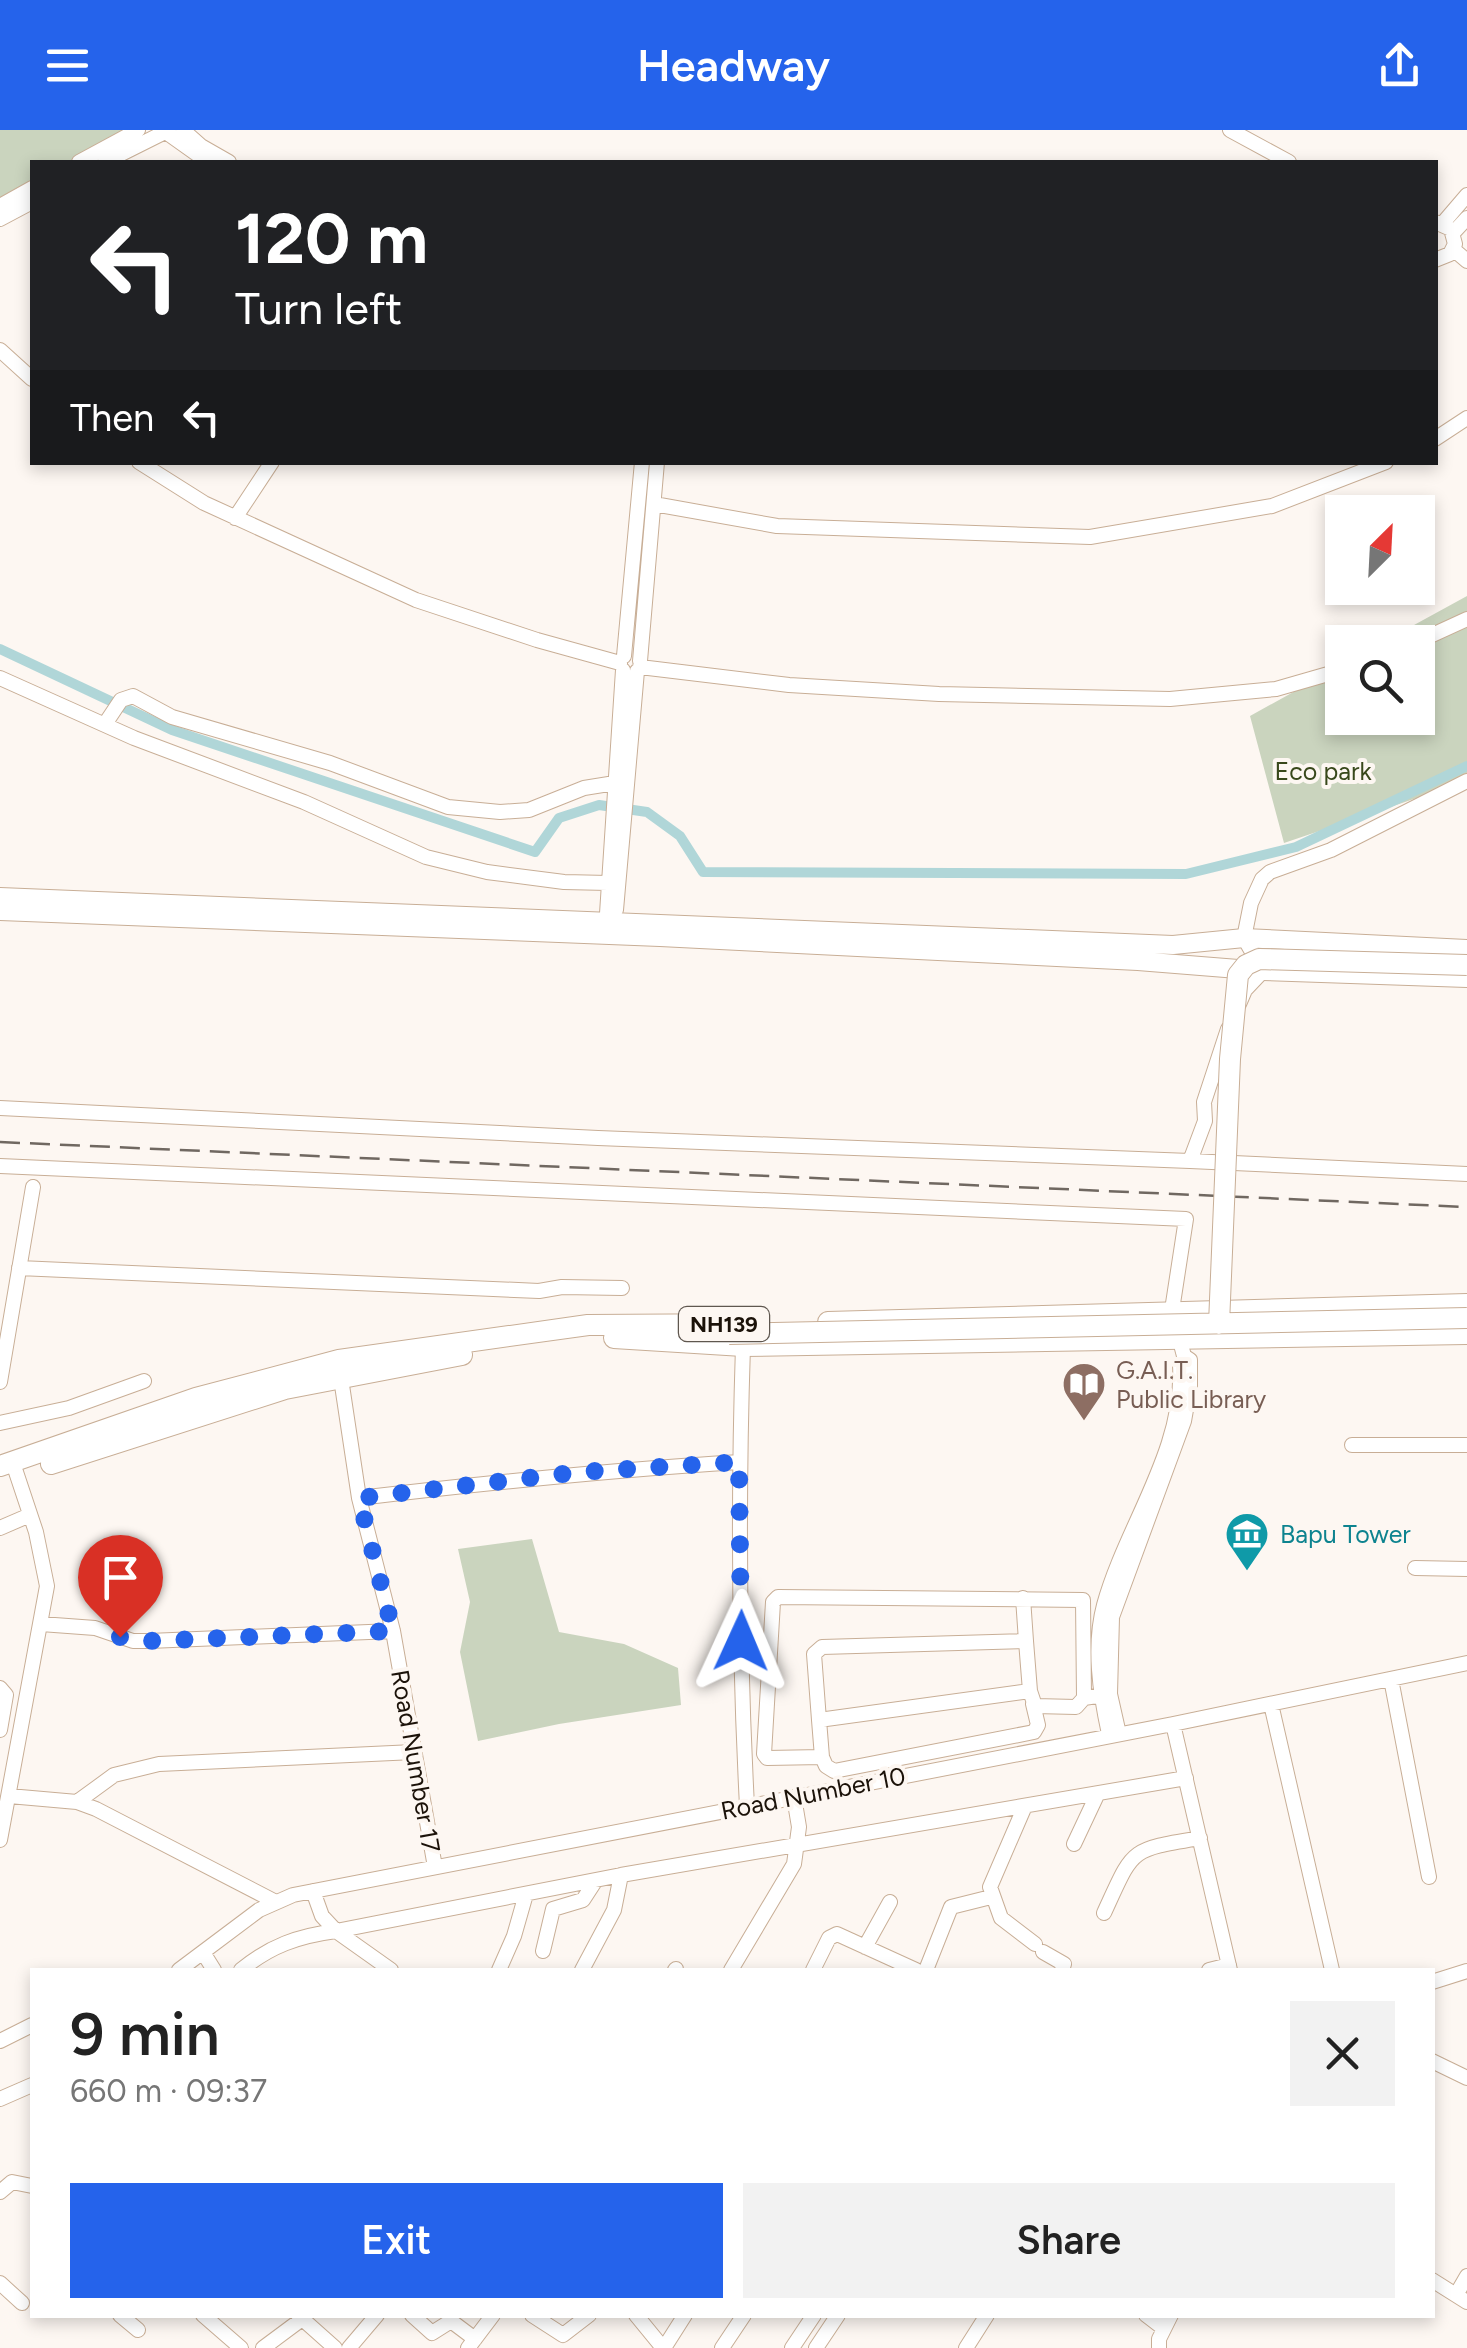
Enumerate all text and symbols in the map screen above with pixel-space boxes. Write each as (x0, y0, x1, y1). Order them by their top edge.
icon: menu (40, 38, 95, 93)
text: Headway (637, 38, 830, 92)
icon: share (1372, 38, 1427, 93)
text: 120 m (235, 196, 428, 281)
icon: left (70, 200, 200, 330)
text: Turn left (235, 281, 402, 335)
icon: left (174, 390, 229, 445)
text: Then (70, 395, 154, 441)
north arrow (1325, 495, 1435, 605)
map controls (1325, 495, 1435, 735)
button: search (1325, 625, 1435, 735)
park label: Eco park (1274, 756, 1372, 786)
road number: NH139 (679, 1307, 769, 1341)
place label: G.A.I.T. Public Library (1116, 1355, 1266, 1414)
library icon: G.A.I.T. Public Library (1061, 1361, 1107, 1422)
museum icon: Bapu Tower (1224, 1511, 1270, 1572)
place label: Bapu Tower (1280, 1519, 1411, 1549)
pin (78, 1535, 163, 1638)
icon: arrive (93, 1550, 148, 1605)
position arrow (689, 1589, 793, 1693)
street label: Road Number 17 (385, 1667, 447, 1855)
street label: Road Number 10 (718, 1760, 908, 1826)
text: 9 min (70, 1998, 220, 2070)
button: close (1290, 2001, 1395, 2106)
text: 660 m · 09:37 (70, 2072, 267, 2110)
button: Exit (70, 2183, 723, 2298)
button: Share (743, 2183, 1395, 2298)

